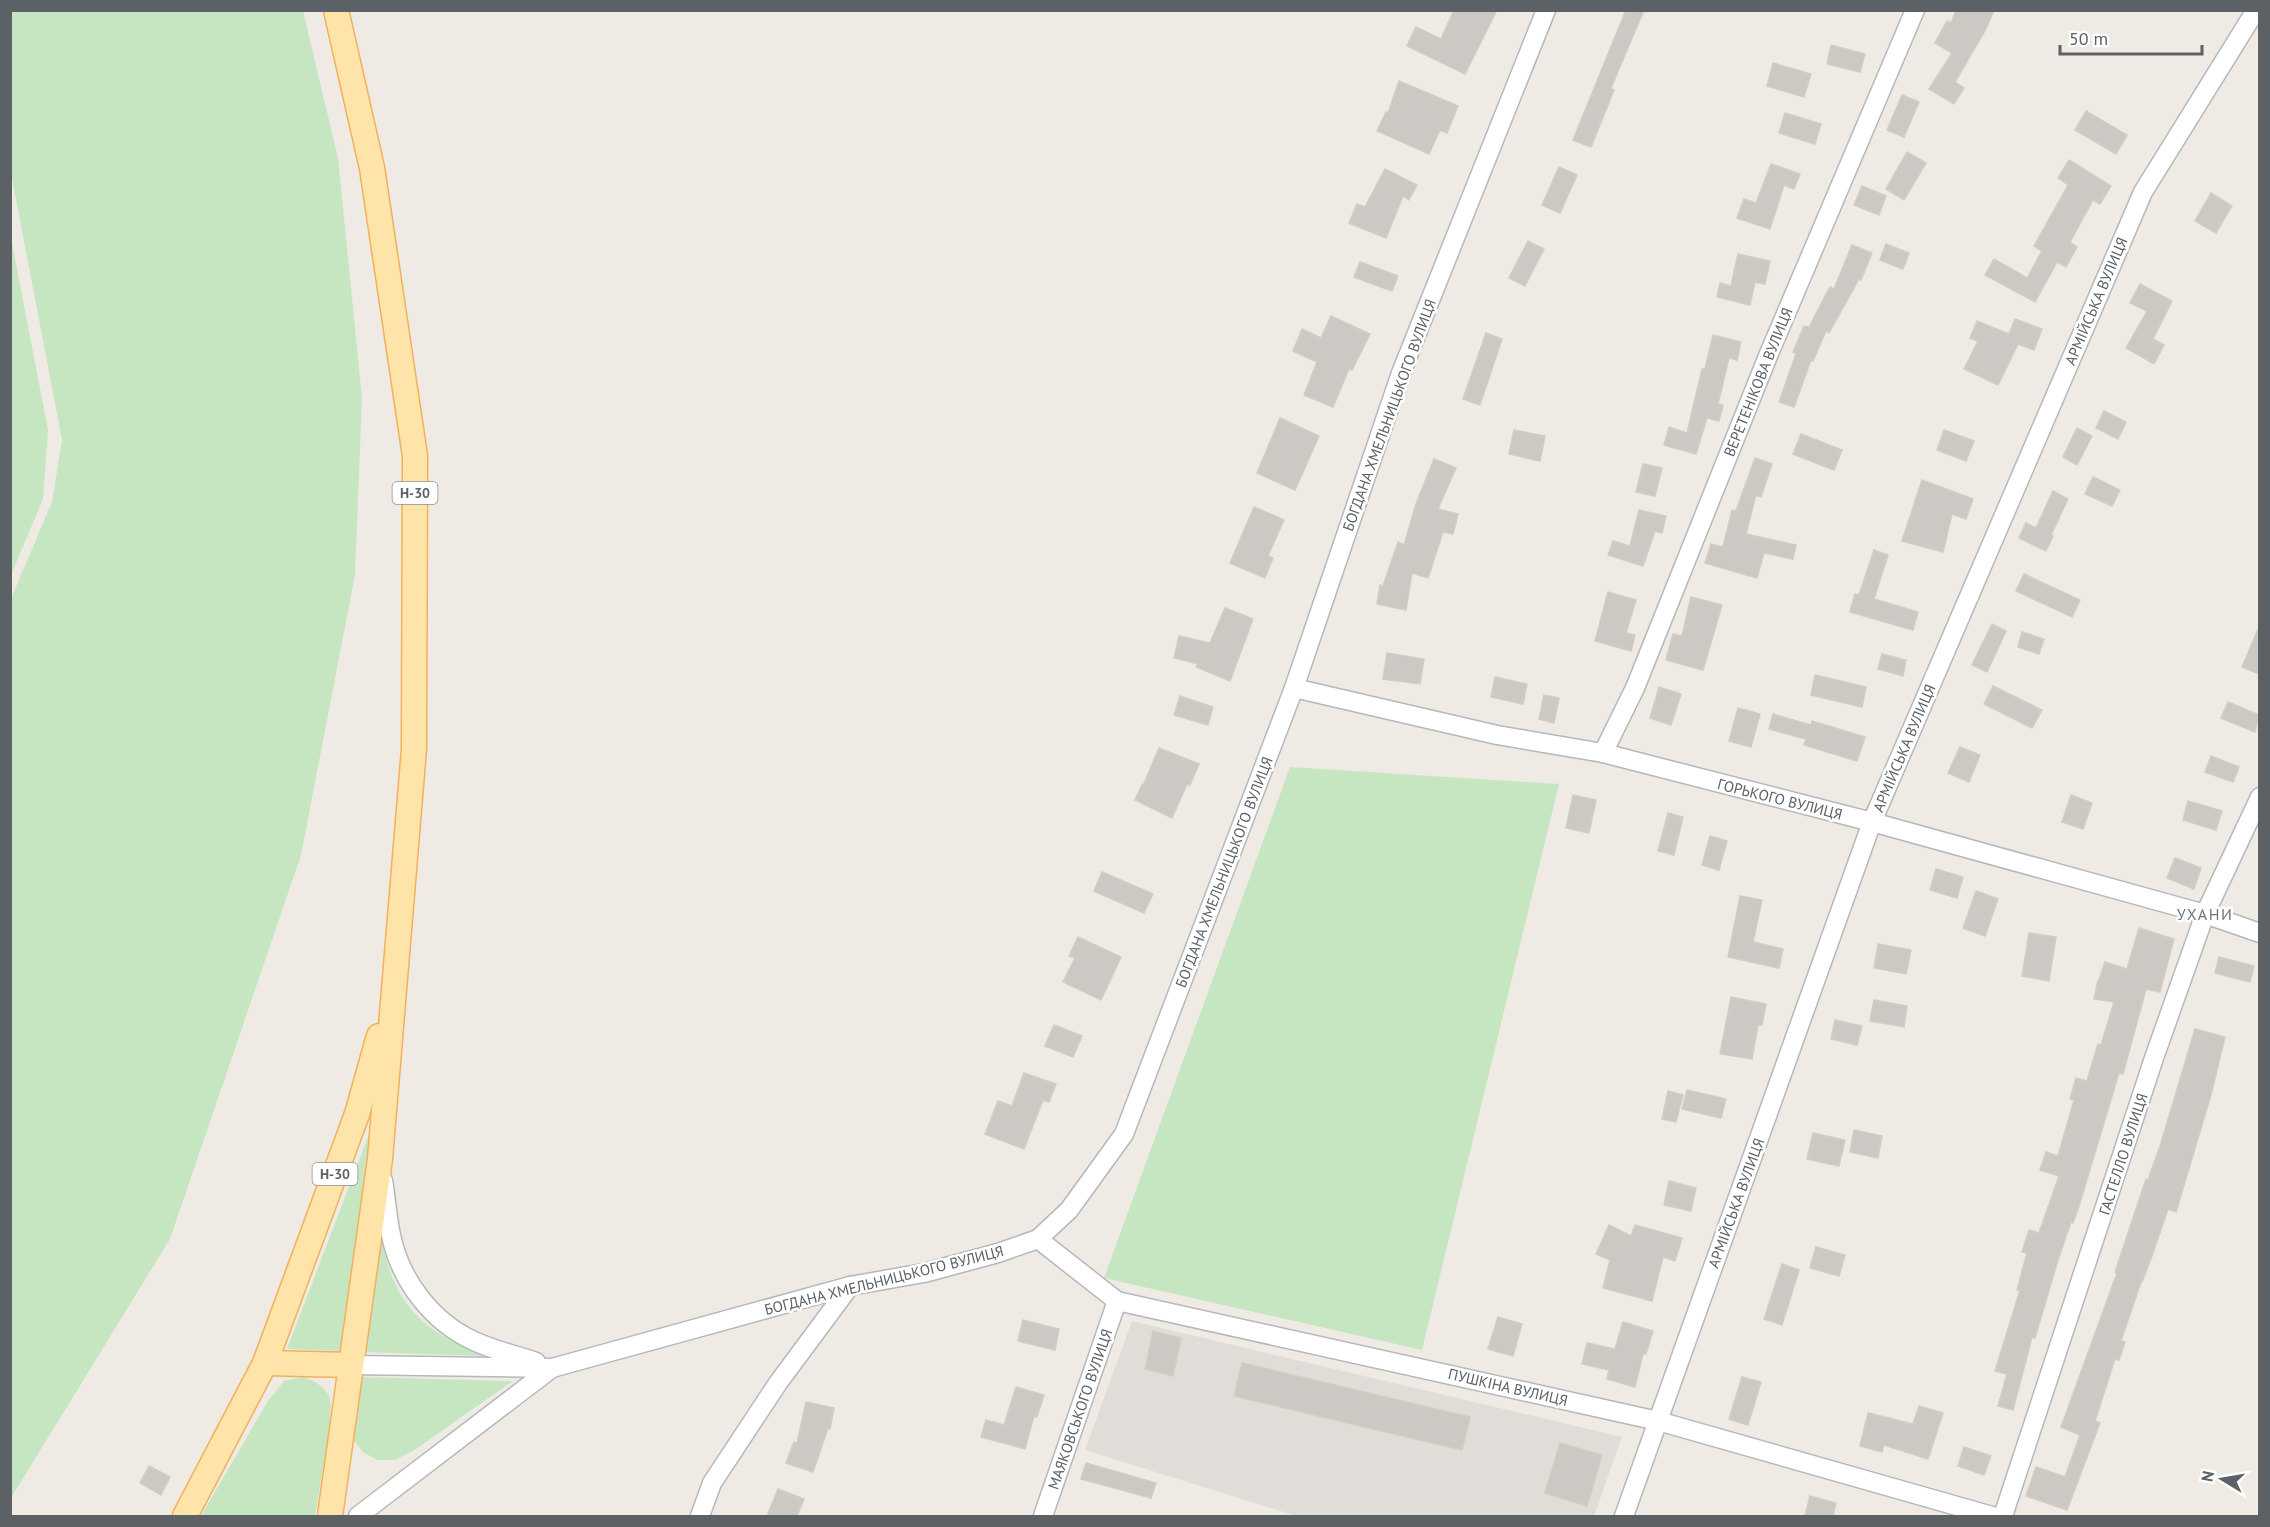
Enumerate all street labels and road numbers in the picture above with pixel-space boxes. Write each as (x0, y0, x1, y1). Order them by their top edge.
street label: АРМІЙСЬКА ВУЛИЦЯ (2061, 234, 2131, 368)
street label: БОГДАНА ХМЕЛЬНИЦЬКОГО ВУЛИЦЯ (1338, 296, 1440, 534)
street label: ВЕРЕТЕНІКОВА ВУЛИЦЯ (1719, 305, 1797, 459)
road number: Н-30 (392, 482, 438, 504)
street label: АРМІЙСЬКА ВУЛИЦЯ (1869, 681, 1939, 815)
street label: БОГДАНА ХМЕЛЬНИЦЬКОГО ВУЛИЦЯ (1171, 754, 1277, 990)
street label: ГОРЬКОГО ВУЛИЦЯ (1716, 774, 1844, 824)
street label: ГАСТЕЛЛО ВУЛИЦЯ (2094, 1091, 2152, 1217)
street label: АРМІЙСЬКА ВУЛИЦЯ (1704, 1135, 1768, 1271)
road number: Н-30 (312, 1163, 358, 1185)
street label: БОГДАНА ХМЕЛЬНИЦЬКОГО ВУЛИЦЯ (762, 1241, 1006, 1319)
street label: МАЯКОВСЬКОГО ВУЛИЦЯ (1044, 1326, 1116, 1492)
street label: ПУШКІНА ВУЛИЦЯ (1446, 1364, 1570, 1410)

